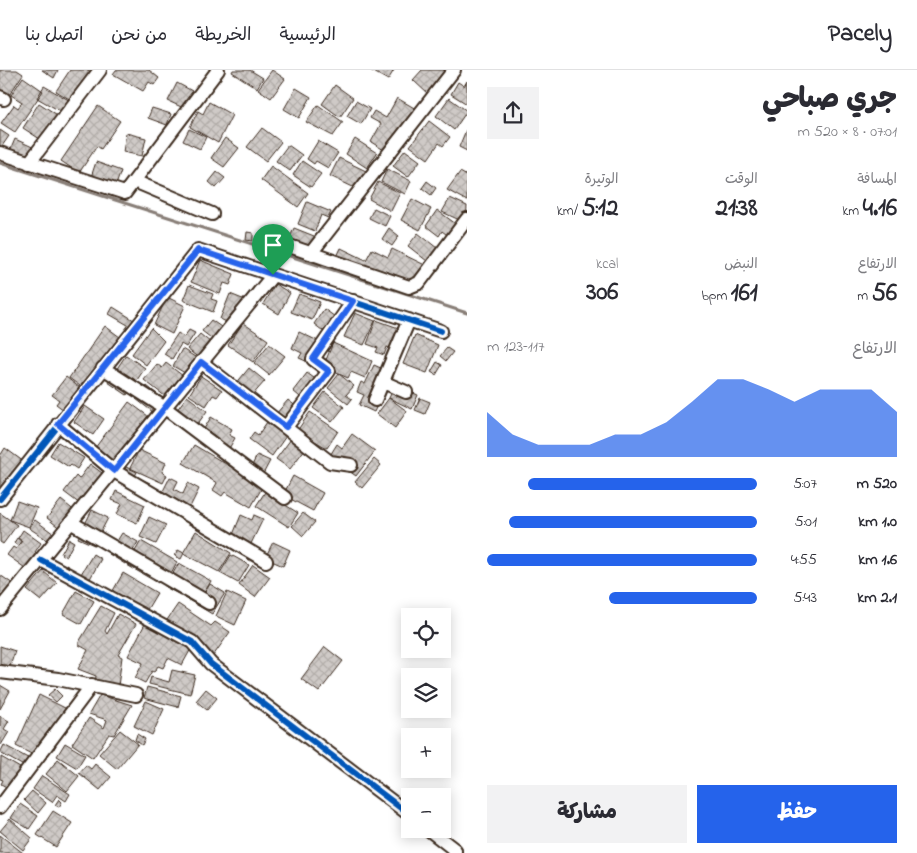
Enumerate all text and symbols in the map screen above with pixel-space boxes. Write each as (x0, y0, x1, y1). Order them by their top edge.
text: Pacely (828, 17, 892, 52)
text: اتصل بنا (25, 23, 83, 49)
text: من نحن (111, 23, 167, 49)
text: الخريطة (195, 23, 251, 49)
text: الرئيسية (279, 23, 336, 49)
text: جري صباحي (762, 80, 897, 121)
button: share (487, 87, 539, 139)
text: 07:01 · 8 × 520 m (797, 120, 897, 144)
text: الوتيرة (585, 169, 618, 190)
text: الوقت (725, 169, 758, 190)
text: المسافة (857, 169, 897, 190)
text: 5:12 (582, 191, 618, 227)
text: 21:38 (715, 191, 758, 227)
text: 4.16 (863, 191, 897, 227)
text: /km (557, 201, 582, 222)
text: km (842, 201, 863, 222)
pin (252, 224, 294, 275)
icon: arrive (259, 231, 287, 259)
text: kcal (596, 254, 618, 275)
text: النبض (724, 254, 758, 275)
text: الارتفاع (858, 254, 897, 275)
text: 306 (586, 275, 618, 311)
text: 161 (731, 276, 758, 312)
text: 56 (872, 276, 897, 312)
text: bpm (701, 286, 731, 307)
text: m (857, 286, 872, 307)
text: 117–123 m (487, 335, 544, 359)
text: الارتفاع (852, 337, 897, 361)
text: 5:07 (793, 472, 817, 496)
text: 520 m (857, 472, 897, 496)
text: 5:01 (794, 510, 817, 534)
text: 1.0 km (858, 510, 897, 534)
text: 4:55 (791, 548, 817, 572)
text: 1.6 km (858, 548, 897, 572)
text: 5:43 (793, 586, 817, 610)
text: 2.1 km (857, 586, 897, 610)
map controls (401, 608, 451, 838)
button: locate (401, 608, 451, 658)
button: layers (401, 668, 451, 718)
button: + (401, 728, 451, 778)
button: مشاركة (487, 785, 687, 843)
button: حفظ (697, 785, 897, 843)
button: − (401, 788, 451, 838)

